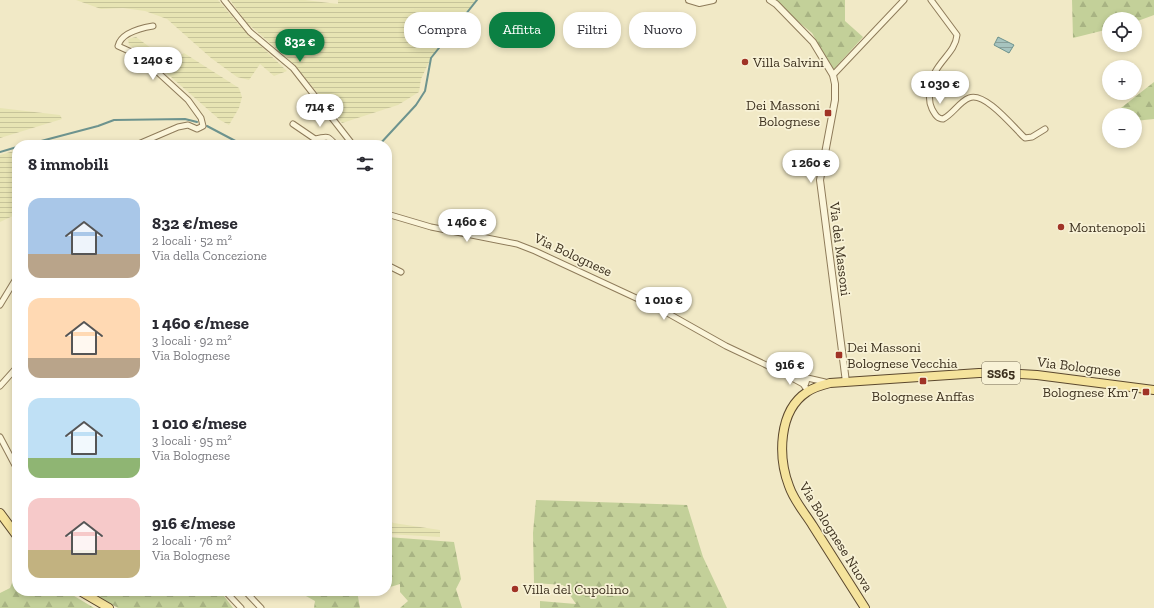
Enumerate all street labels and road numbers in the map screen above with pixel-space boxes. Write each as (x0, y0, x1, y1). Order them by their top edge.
street label: Via dei Massoni (826, 200, 854, 297)
street label: Via Bolognese (530, 229, 615, 281)
street label: Via Bolognese (1035, 353, 1122, 381)
road number: SS65 (982, 362, 1020, 384)
street label: Via Bolognese Nuova (795, 478, 877, 595)

